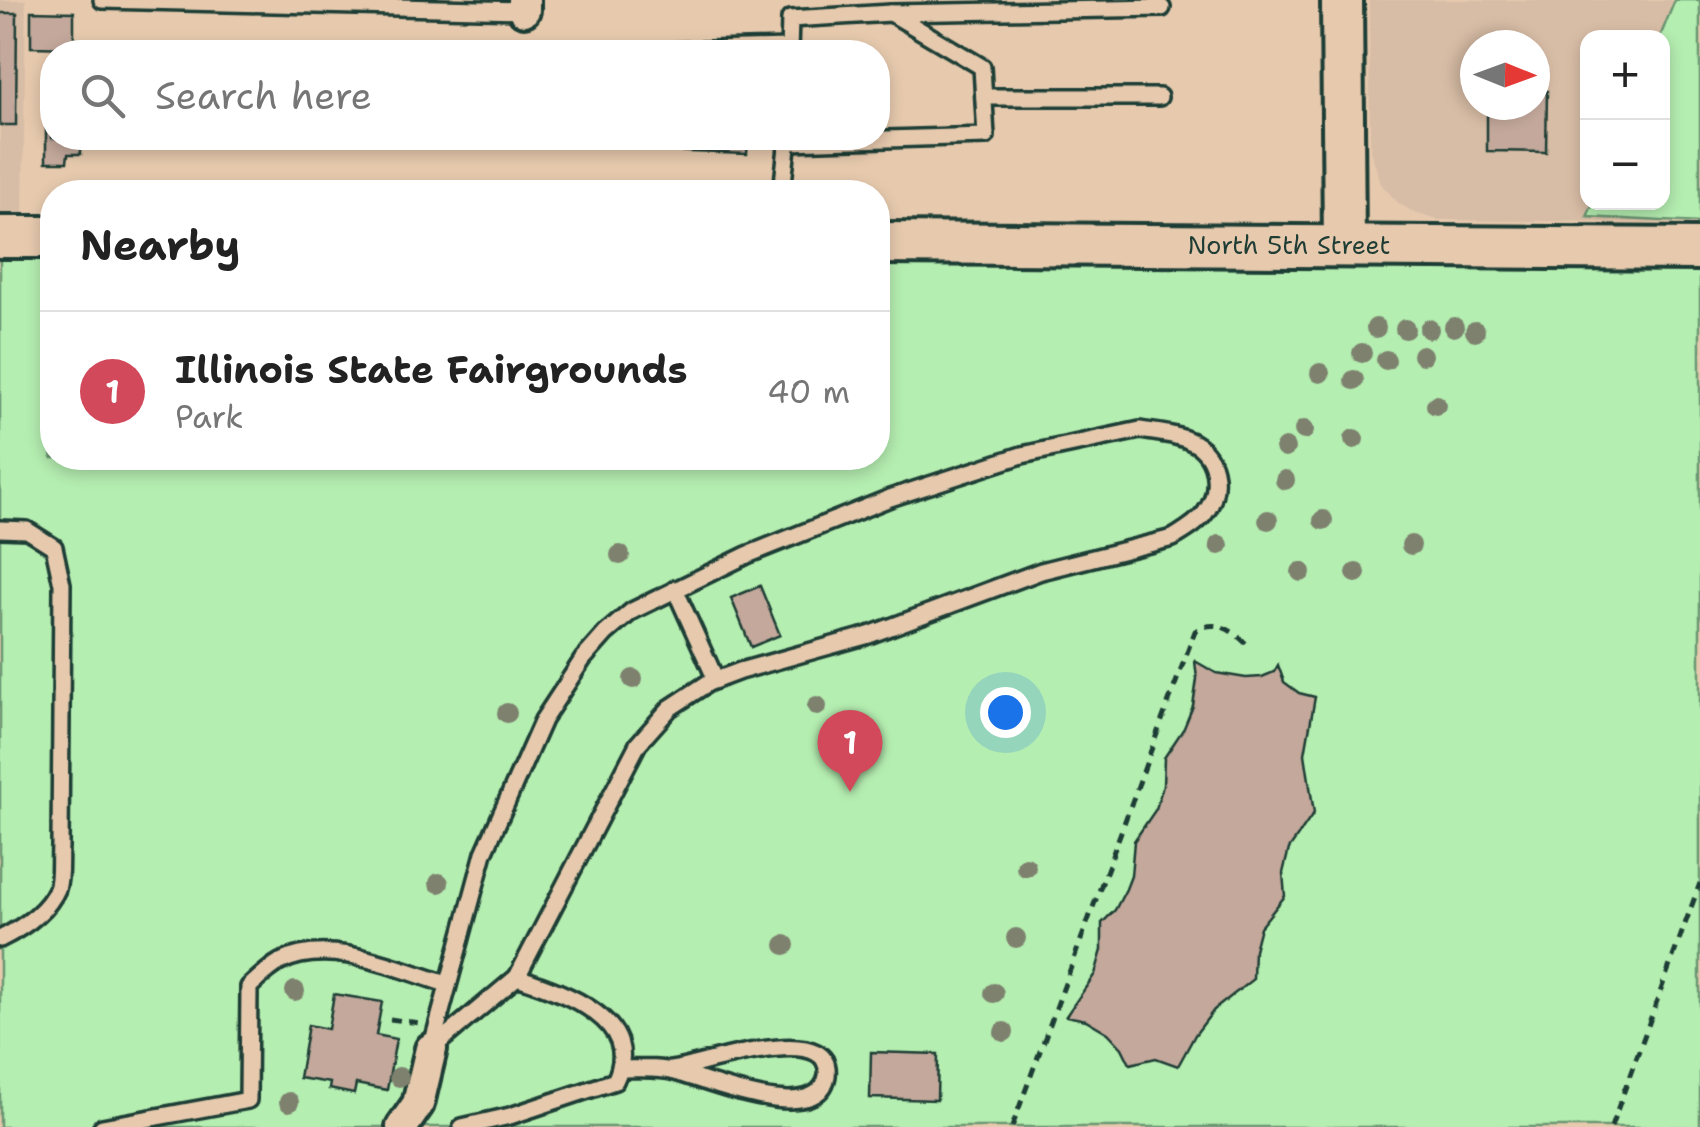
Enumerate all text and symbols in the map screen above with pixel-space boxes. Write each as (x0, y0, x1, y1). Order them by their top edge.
north arrow (1460, 30, 1550, 120)
map controls (1580, 30, 1670, 210)
button: + (1580, 30, 1670, 120)
search box (40, 40, 890, 150)
icon: search (75, 68, 130, 123)
text: Search here (155, 70, 372, 121)
button: − (1580, 120, 1670, 210)
text: Nearby (80, 217, 240, 273)
street label: North 5th Street (1188, 228, 1390, 262)
text: Illinois State Fairgrounds (175, 344, 688, 395)
text: 1 (105, 370, 120, 413)
text: 40 m (767, 370, 850, 413)
text: Park (175, 395, 244, 438)
your location (980, 687, 1031, 738)
pin: 1 (818, 710, 882, 792)

